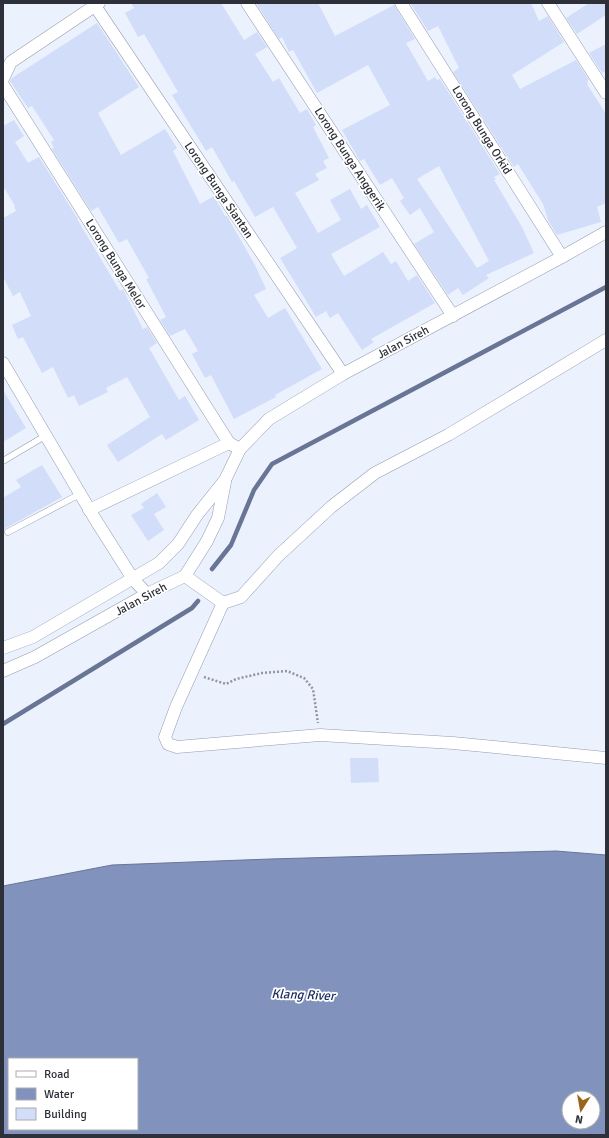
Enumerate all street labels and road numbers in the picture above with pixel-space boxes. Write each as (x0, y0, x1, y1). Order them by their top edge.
street label: Lorong Bunga Orkid (448, 83, 515, 177)
street label: Lorong Bunga Anggerik (311, 105, 389, 214)
street label: Lorong Bunga Siantan (181, 139, 256, 241)
street label: Lorong Bunga Melor (82, 216, 150, 313)
street label: Jalan Sireh (375, 323, 432, 362)
street label: Jalan Sireh (113, 580, 170, 619)

